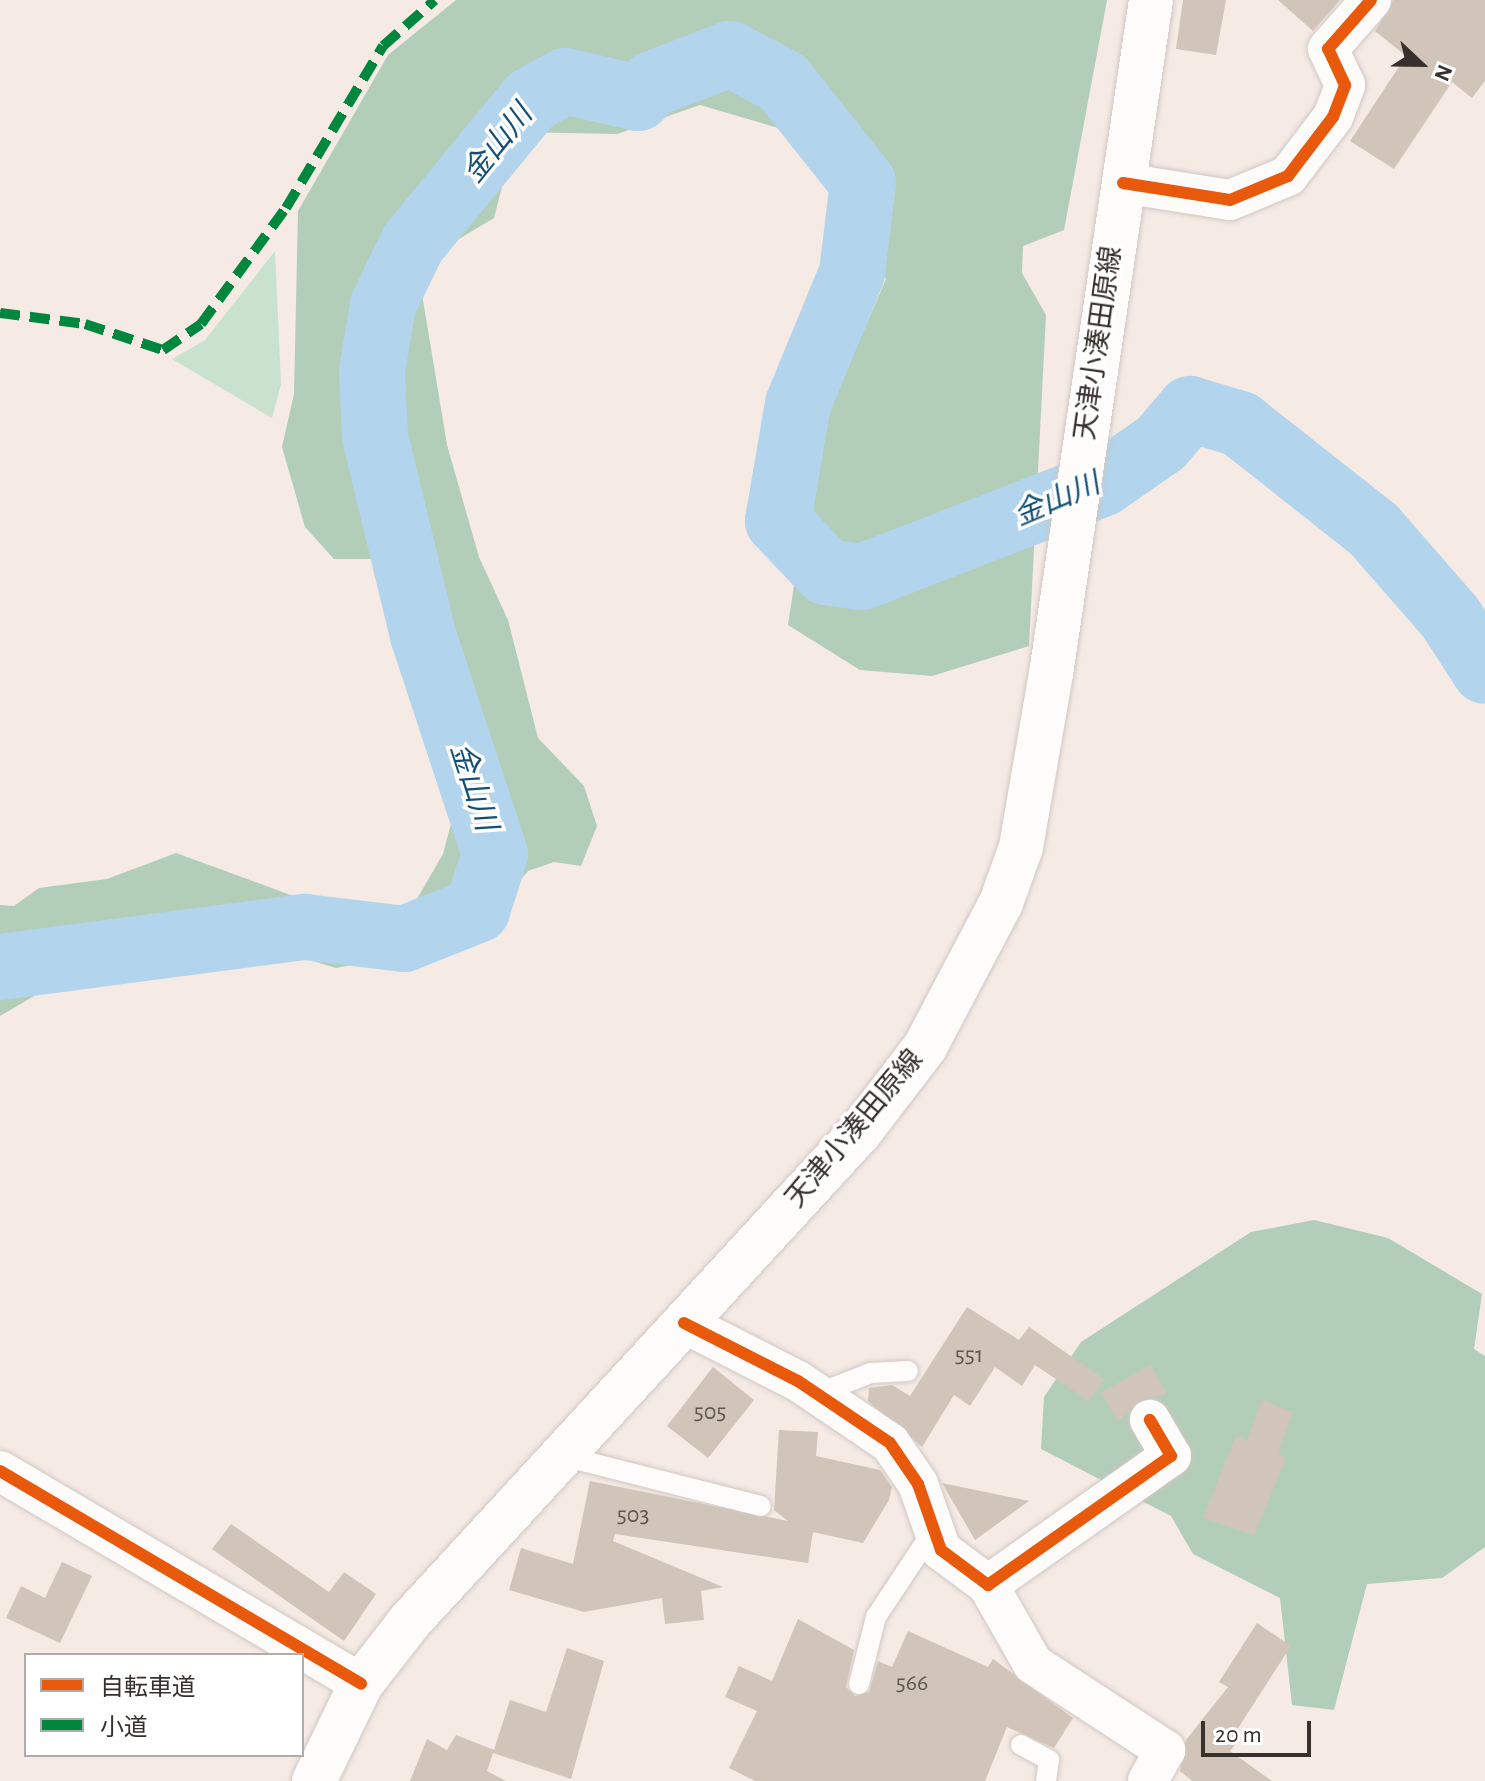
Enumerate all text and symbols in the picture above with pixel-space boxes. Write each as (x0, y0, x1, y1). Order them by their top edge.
north arrow (1381, 24, 1461, 104)
text: N (1430, 62, 1456, 84)
water label: 金山川 (456, 98, 540, 190)
street label: 天津小湊田原線 (1069, 244, 1129, 442)
water label: 金山川 (1009, 466, 1105, 534)
water label: 金山川 (442, 739, 504, 835)
street label: 天津小湊田原線 (779, 1043, 931, 1215)
house number: 551 (955, 1342, 983, 1370)
house number: 505 (694, 1399, 726, 1427)
house number: 503 (617, 1502, 649, 1530)
legend (24, 1653, 304, 1757)
house number: 566 (896, 1670, 928, 1698)
text: 自転車道 (100, 1676, 196, 1700)
scale bar (1205, 1705, 1315, 1755)
text: 小道 (100, 1716, 148, 1740)
text: 20 m (1215, 1723, 1262, 1747)

